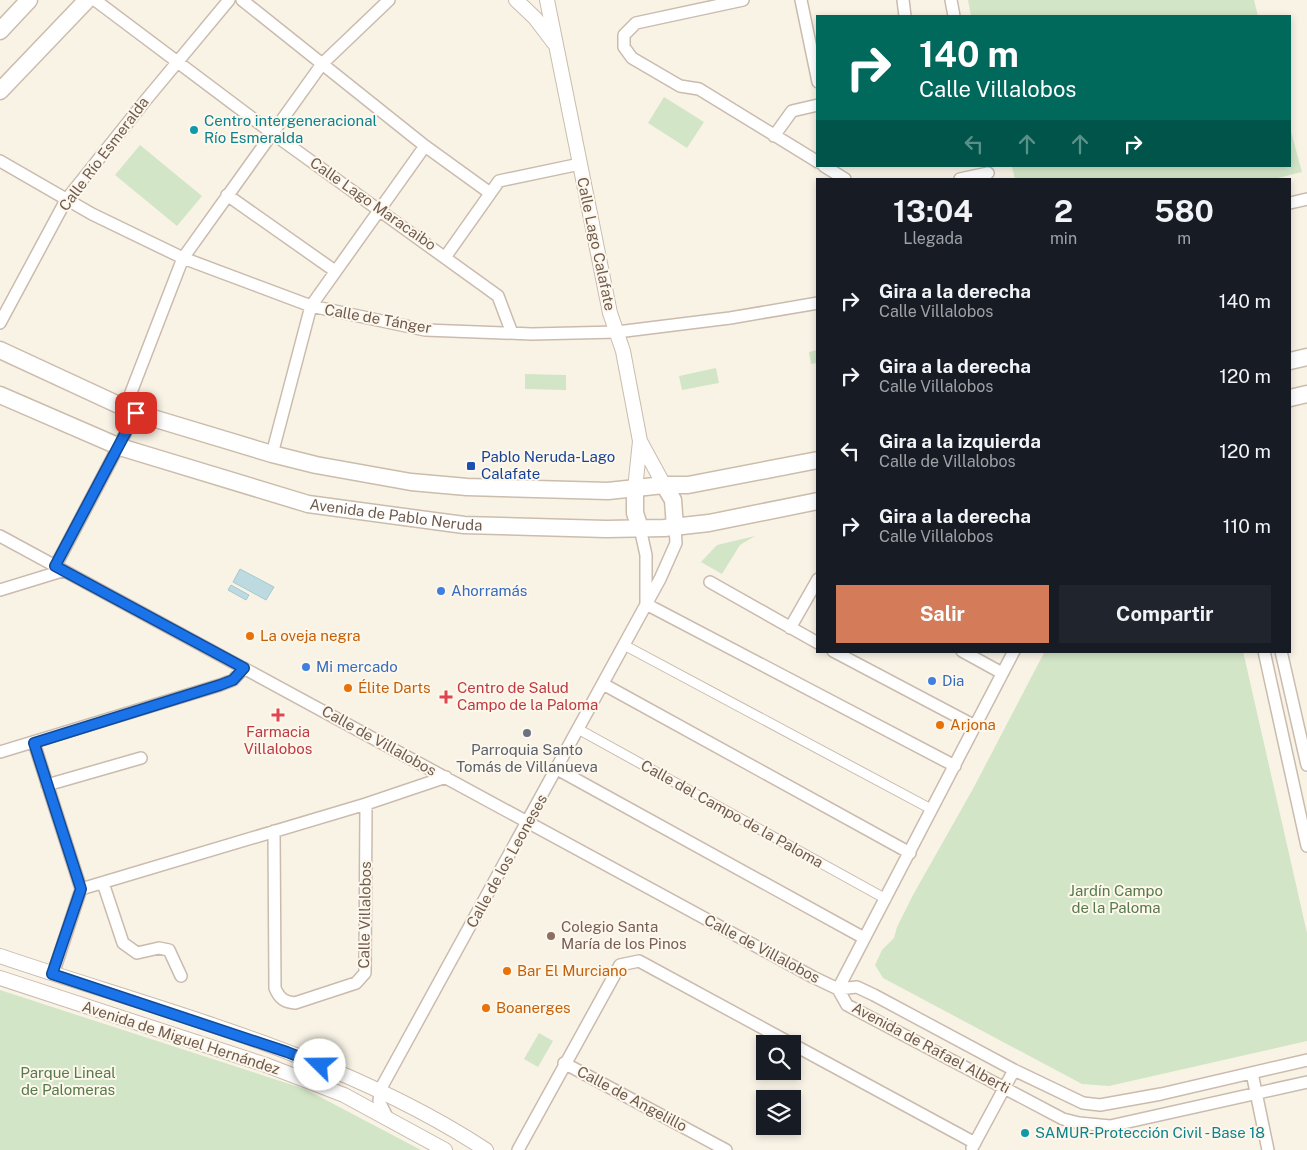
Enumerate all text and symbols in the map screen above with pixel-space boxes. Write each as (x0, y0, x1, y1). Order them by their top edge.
text: 140 m (919, 34, 1019, 75)
icon: right (836, 35, 901, 100)
text: Calle Villalobos (919, 76, 1076, 102)
street label: Calle Río Esmeralda (55, 93, 152, 214)
place label: Centro intergeneracional Río Esmeralda (204, 112, 377, 146)
marker: Centro intergeneracional Río Esmeralda (188, 124, 200, 136)
icon: left (960, 130, 988, 158)
icon: ahead (1013, 130, 1041, 158)
icon: ahead (1066, 130, 1094, 158)
icon: right (1119, 130, 1147, 158)
street label: Calle Lago Maracaibo (307, 154, 440, 254)
street label: Calle Lago Calafate (574, 176, 619, 312)
text: 13:04 (893, 193, 973, 229)
text: 2 (1054, 193, 1073, 229)
text: 580 (1154, 193, 1214, 229)
text: Llegada (903, 229, 963, 248)
text: min (1050, 229, 1077, 248)
text: m (1177, 229, 1191, 248)
text: Gira a la derecha (879, 280, 1031, 302)
icon: right (836, 287, 864, 315)
text: 140 m (1219, 290, 1271, 312)
street label: Calle de Tánger (323, 301, 433, 336)
text: Calle Villalobos (879, 302, 993, 321)
text: Gira a la derecha (879, 355, 1031, 377)
icon: right (836, 362, 864, 390)
text: 120 m (1219, 365, 1271, 387)
text: Calle Villalobos (879, 377, 993, 396)
pin (115, 392, 157, 434)
icon: arrive (122, 399, 150, 427)
text: Gira a la izquierda (879, 430, 1041, 452)
icon: left (836, 437, 864, 465)
text: 120 m (1219, 440, 1271, 462)
place label: Pablo Neruda-Lago Calafate (481, 448, 615, 482)
text: Calle de Villalobos (879, 452, 1016, 471)
marker: Pablo Neruda-Lago Calafate (465, 460, 477, 472)
street label: Avenida de Pablo Neruda (309, 495, 483, 534)
text: Gira a la derecha (879, 505, 1031, 527)
icon: right (836, 512, 864, 540)
text: 110 m (1223, 515, 1271, 537)
text: Calle Villalobos (879, 527, 993, 546)
place label: Ahorramás (451, 582, 527, 599)
marker: Ahorramás (435, 585, 447, 597)
button: Salir (836, 585, 1049, 643)
button: Compartir (1059, 585, 1271, 643)
place label: La oveja negra (260, 627, 361, 644)
marker: La oveja negra (244, 630, 256, 642)
place label: Mi mercado (316, 658, 398, 675)
marker: Mi mercado (300, 661, 312, 673)
place label: Dia (942, 672, 964, 689)
marker: Dia (926, 675, 938, 687)
place label: Élite Darts (358, 679, 431, 696)
place label: Centro de Salud Campo de la Paloma (457, 679, 598, 713)
marker: Élite Darts (342, 682, 354, 694)
marker: Centro de Salud Campo de la Paloma (439, 690, 453, 704)
street label: Calle de Villalobos (319, 702, 439, 779)
marker: Farmacia Villalobos (272, 709, 284, 721)
place label: Arjona (950, 716, 996, 733)
marker: Arjona (934, 719, 946, 731)
place label: Farmacia Villalobos (244, 723, 312, 757)
marker: Parroquia Santo Tomás de Villanueva (521, 727, 533, 739)
place label: Parroquia Santo Tomás de Villanueva (456, 741, 598, 775)
street label: Calle del Campo de la Paloma (638, 756, 826, 871)
street label: Calle de los Leoneses (463, 791, 550, 930)
street label: Calle Villalobos (355, 861, 374, 969)
park label: Jardín Campo de la Paloma (1069, 882, 1163, 916)
street label: Calle de Villalobos (702, 911, 823, 986)
place label: Colegio Santa María de los Pinos (561, 918, 687, 952)
marker: Colegio Santa María de los Pinos (545, 930, 557, 942)
place label: Bar El Murciano (517, 962, 627, 979)
marker: Bar El Murciano (501, 965, 513, 977)
street label: Avenida de Miguel Hernández (80, 997, 282, 1078)
place label: Boanerges (496, 999, 571, 1016)
street label: Avenida de Rafael Alberti (849, 999, 1013, 1096)
marker: Boanerges (480, 1002, 492, 1014)
map controls (756, 1035, 801, 1135)
button: search (756, 1035, 801, 1080)
position arrow (293, 1038, 345, 1090)
street label: Calle de Angelillo (574, 1062, 690, 1135)
park label: Parque Lineal de Palomeras (20, 1064, 116, 1098)
button: layers (756, 1090, 801, 1135)
place label: SAMUR-Protección Civil - Base 18 (1035, 1124, 1265, 1141)
marker: SAMUR-Protección Civil - Base 18 (1019, 1127, 1031, 1139)

